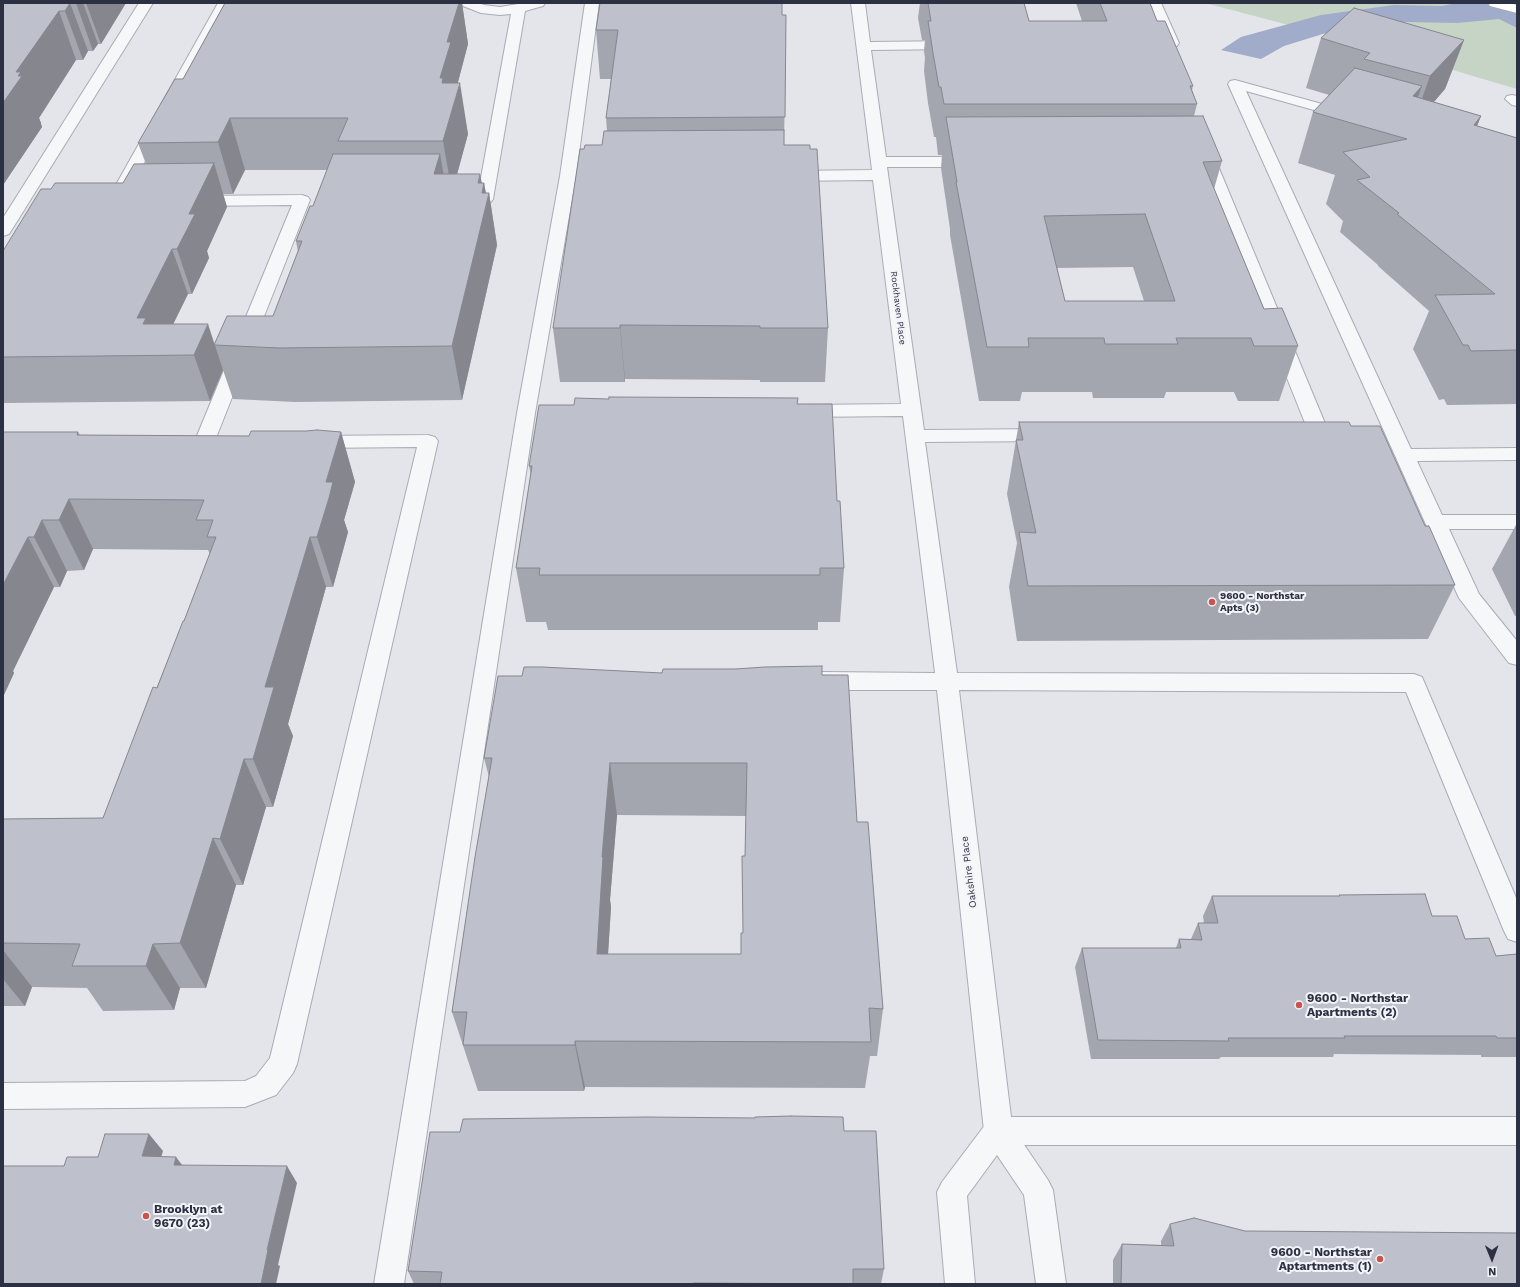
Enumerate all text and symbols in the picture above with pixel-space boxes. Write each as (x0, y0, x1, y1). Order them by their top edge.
street label: Rockhaven Place (888, 271, 908, 345)
place label: 9600 - Northstar Apts (3) (1220, 590, 1304, 614)
marker: 9600 - Northstar Apts (3) (1207, 597, 1217, 607)
street label: Oakshire Place (959, 835, 979, 909)
place label: 9600 - Northstar Apartments (2) (1307, 991, 1408, 1019)
marker: 9600 - Northstar Apartments (2) (1294, 1000, 1304, 1010)
place label: Brooklyn at 9670 (23) (154, 1202, 222, 1230)
marker: Brooklyn at 9670 (23) (141, 1211, 151, 1221)
north arrow (1472, 1239, 1512, 1279)
place label: 9600 - Northstar Aptartments (1) (1271, 1245, 1372, 1273)
marker: 9600 - Northstar Aptartments (1) (1375, 1254, 1385, 1264)
text: N (1488, 1265, 1496, 1278)

